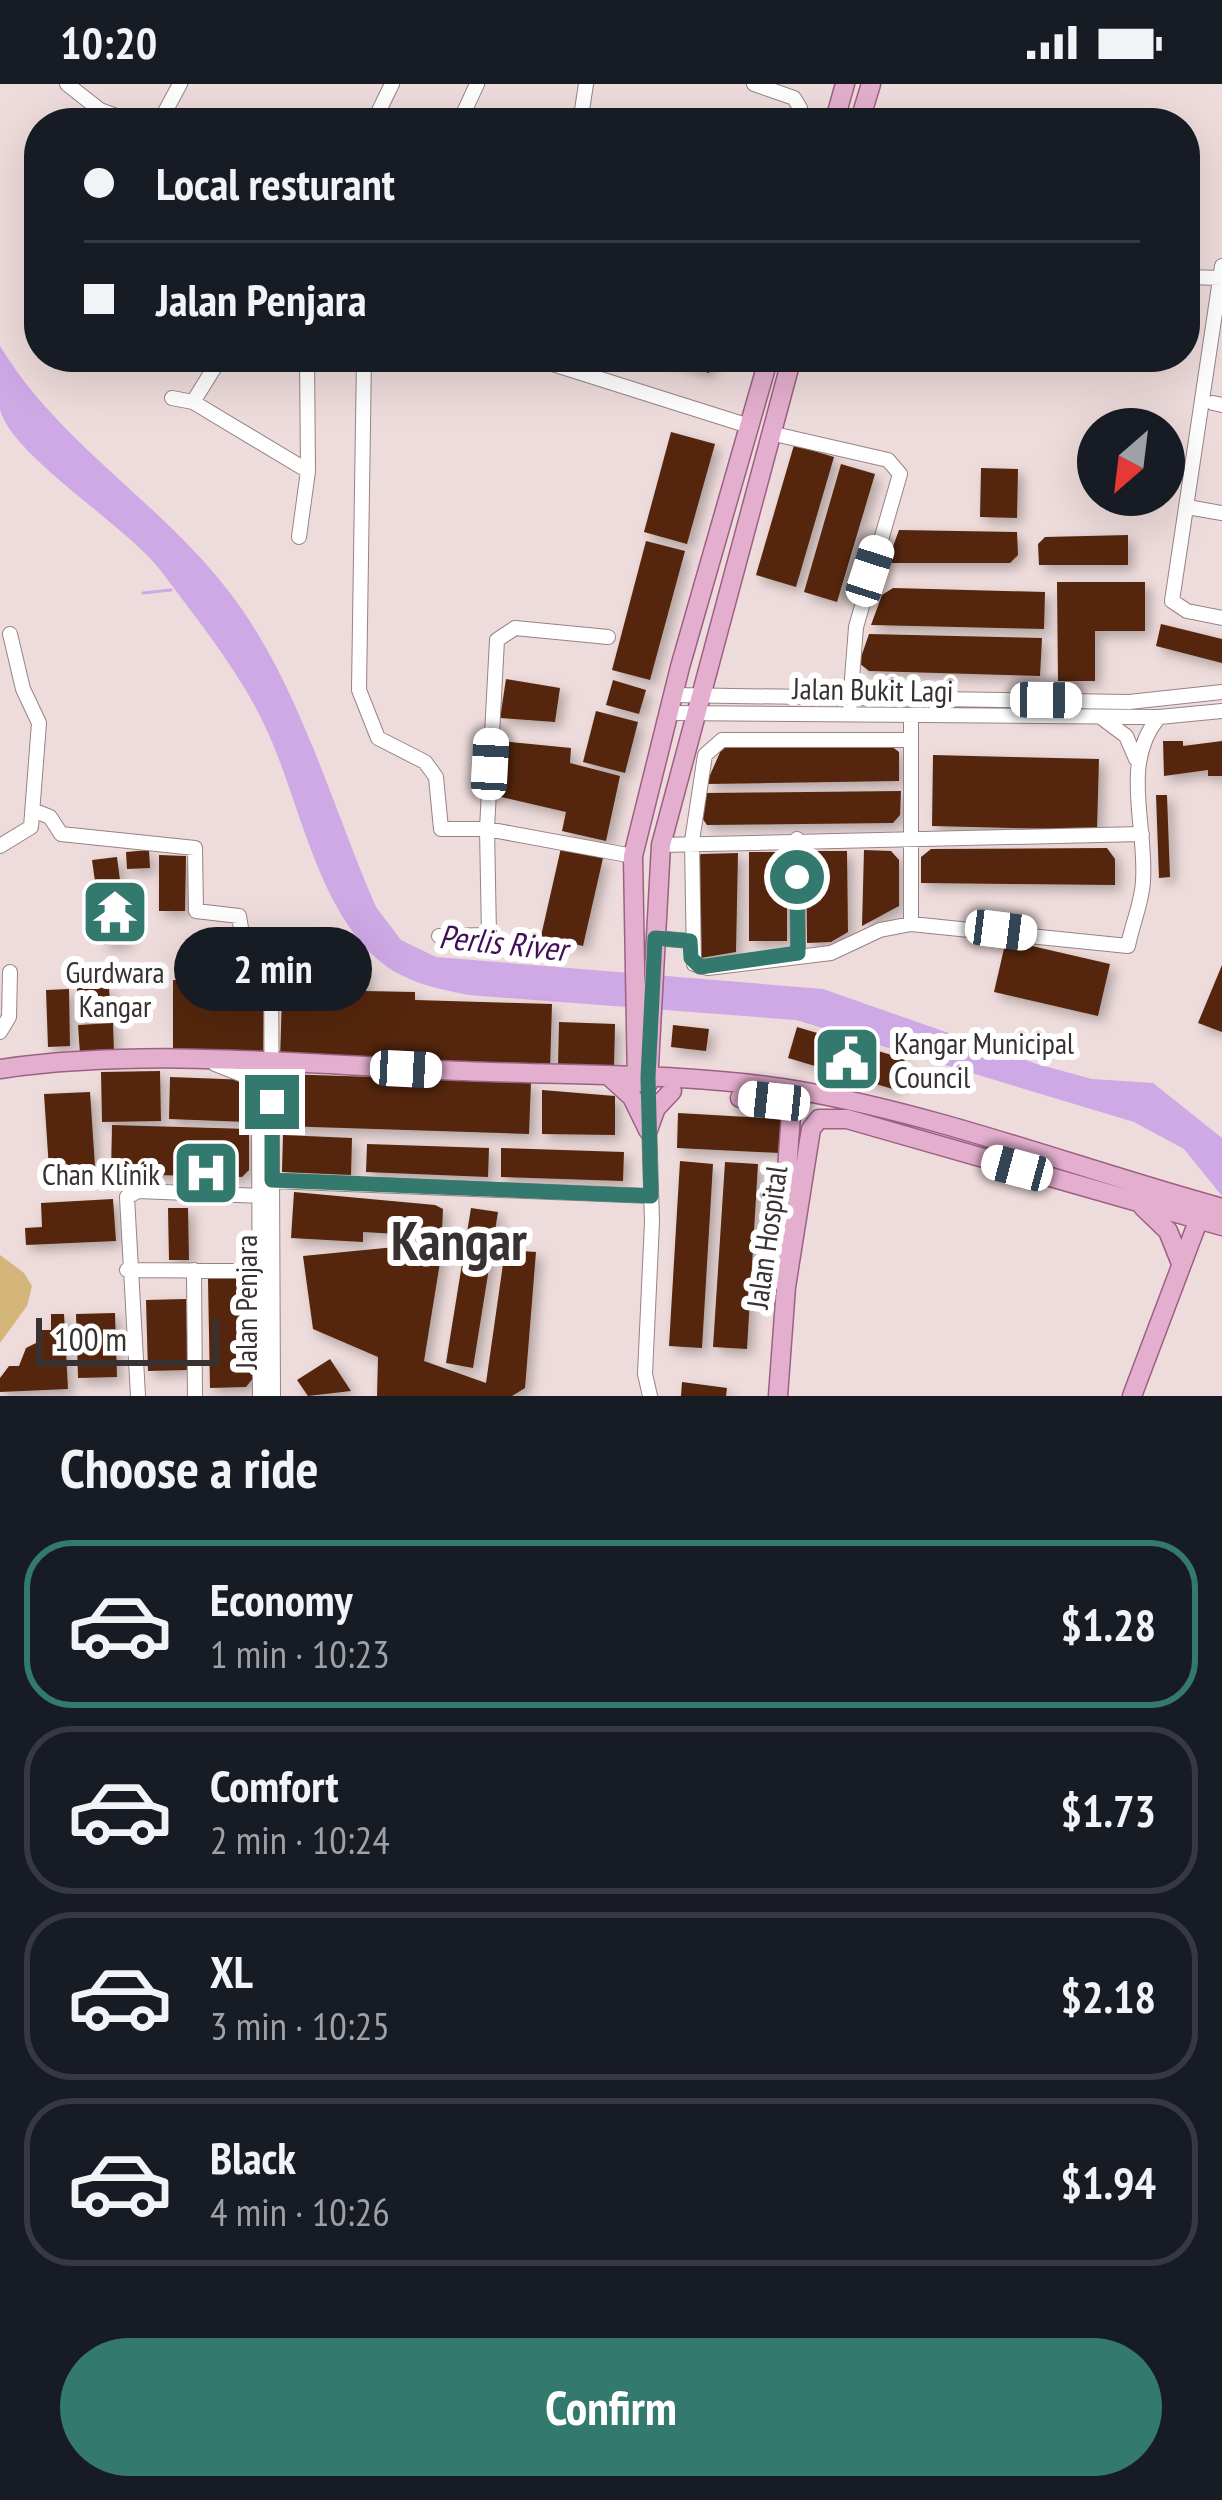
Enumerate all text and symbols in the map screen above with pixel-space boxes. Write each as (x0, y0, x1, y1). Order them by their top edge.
text: 10:20 (60, 13, 157, 71)
text: Local resturant (156, 154, 395, 212)
text: Jalan Penjara (156, 270, 367, 328)
north arrow (1077, 408, 1185, 516)
map controls (1077, 408, 1185, 516)
car (842, 531, 898, 611)
street label: Jalan Bukit Lagi (791, 668, 954, 710)
car (1010, 681, 1082, 719)
car (470, 727, 510, 801)
route start (770, 850, 824, 904)
temple icon: Gurdwara Kangar (80, 877, 150, 947)
car (963, 908, 1039, 952)
water label: Perlis River (437, 914, 573, 970)
callout: 2 min (173, 928, 371, 1012)
text: 2 min (234, 943, 312, 994)
place label: Gurdwara Kangar (66, 952, 164, 1025)
place label: Kangar Municipal Council (894, 1023, 1074, 1096)
public building icon: Kangar Municipal Council (812, 1024, 882, 1094)
car (369, 1049, 443, 1089)
route end (245, 1075, 299, 1129)
car (736, 1079, 812, 1123)
hospital icon: Chan Klinik (171, 1138, 241, 1208)
car (978, 1141, 1056, 1195)
place label: Chan Klinik (42, 1154, 160, 1193)
street label: Jalan Hospital (737, 1163, 795, 1312)
district label: Kangar (391, 1205, 527, 1275)
street label: Jalan Penjara (226, 1235, 265, 1370)
scale bar (36, 1312, 219, 1365)
text: 100 m (54, 1317, 127, 1360)
text: Choose a ride (60, 1433, 319, 1503)
icon: car (66, 1570, 174, 1678)
text: Economy (210, 1570, 353, 1628)
text: $1.28 (1060, 1595, 1156, 1653)
text: 1 min · 10:23 (210, 1628, 390, 1679)
icon: car (66, 1756, 174, 1864)
text: Comfort (210, 1756, 339, 1814)
text: $1.73 (1060, 1781, 1156, 1839)
text: 2 min · 10:24 (210, 1814, 390, 1865)
icon: car (66, 1942, 174, 2050)
text: XL (210, 1942, 253, 2000)
text: $2.18 (1060, 1967, 1156, 2025)
text: 3 min · 10:25 (210, 2000, 390, 2051)
icon: car (66, 2128, 174, 2236)
text: Black (210, 2128, 296, 2186)
text: $1.94 (1060, 2153, 1156, 2211)
text: 4 min · 10:26 (210, 2186, 390, 2237)
button: Confirm (60, 2338, 1162, 2476)

